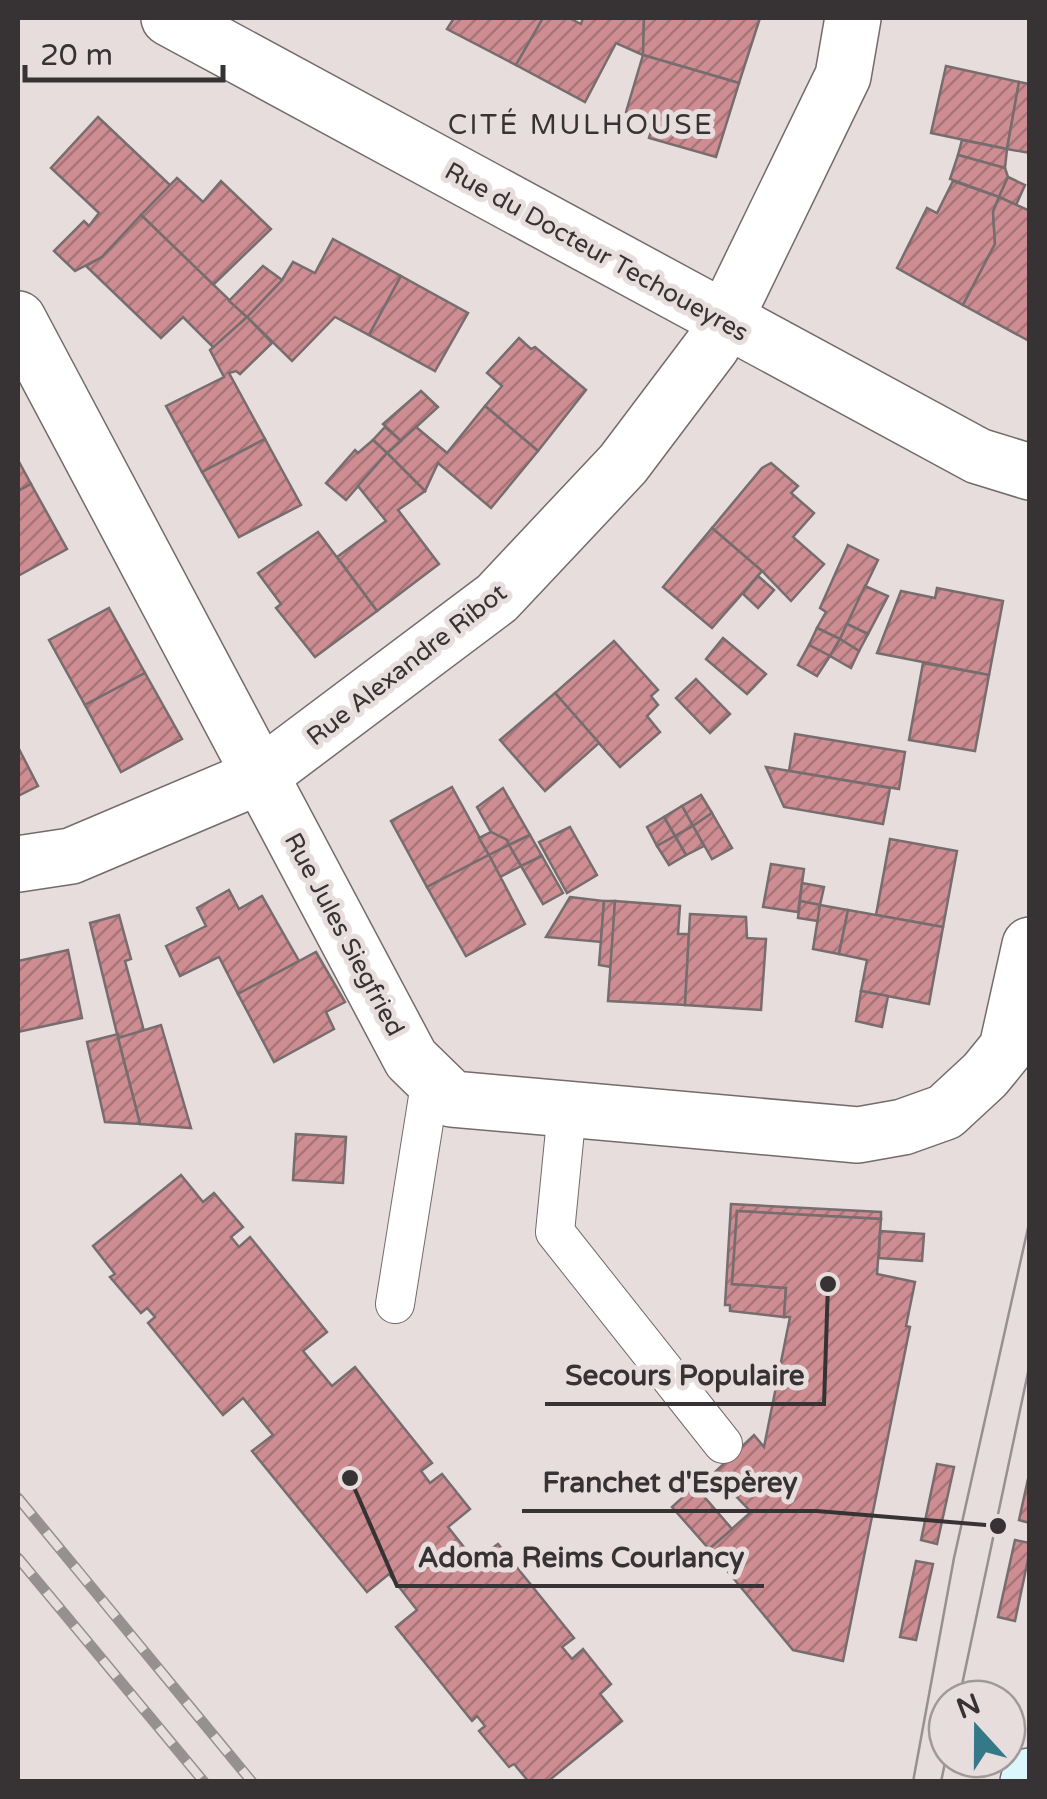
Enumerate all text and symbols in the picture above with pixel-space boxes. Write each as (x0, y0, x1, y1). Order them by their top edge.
scale bar (25, 20, 222, 82)
text: 20 m (40, 37, 113, 74)
district label: CITÉ MULHOUSE (448, 108, 714, 142)
street label: Rue du Docteur Techoueyres (440, 156, 754, 348)
street label: Rue Alexandre Ribot (301, 577, 513, 752)
street label: Rue Jules Siegfried (278, 828, 410, 1041)
callout: Secours Populaire (545, 1346, 824, 1404)
text: Secours Populaire (565, 1359, 805, 1393)
callout: Franchet d'Espèrey (522, 1453, 817, 1511)
text: Franchet d'Espèrey (542, 1466, 798, 1500)
callout: Adoma Reims Courlancy (397, 1528, 764, 1586)
text: Adoma Reims Courlancy (418, 1541, 744, 1575)
north arrow (927, 1679, 1027, 1779)
text: N (952, 1687, 985, 1726)

